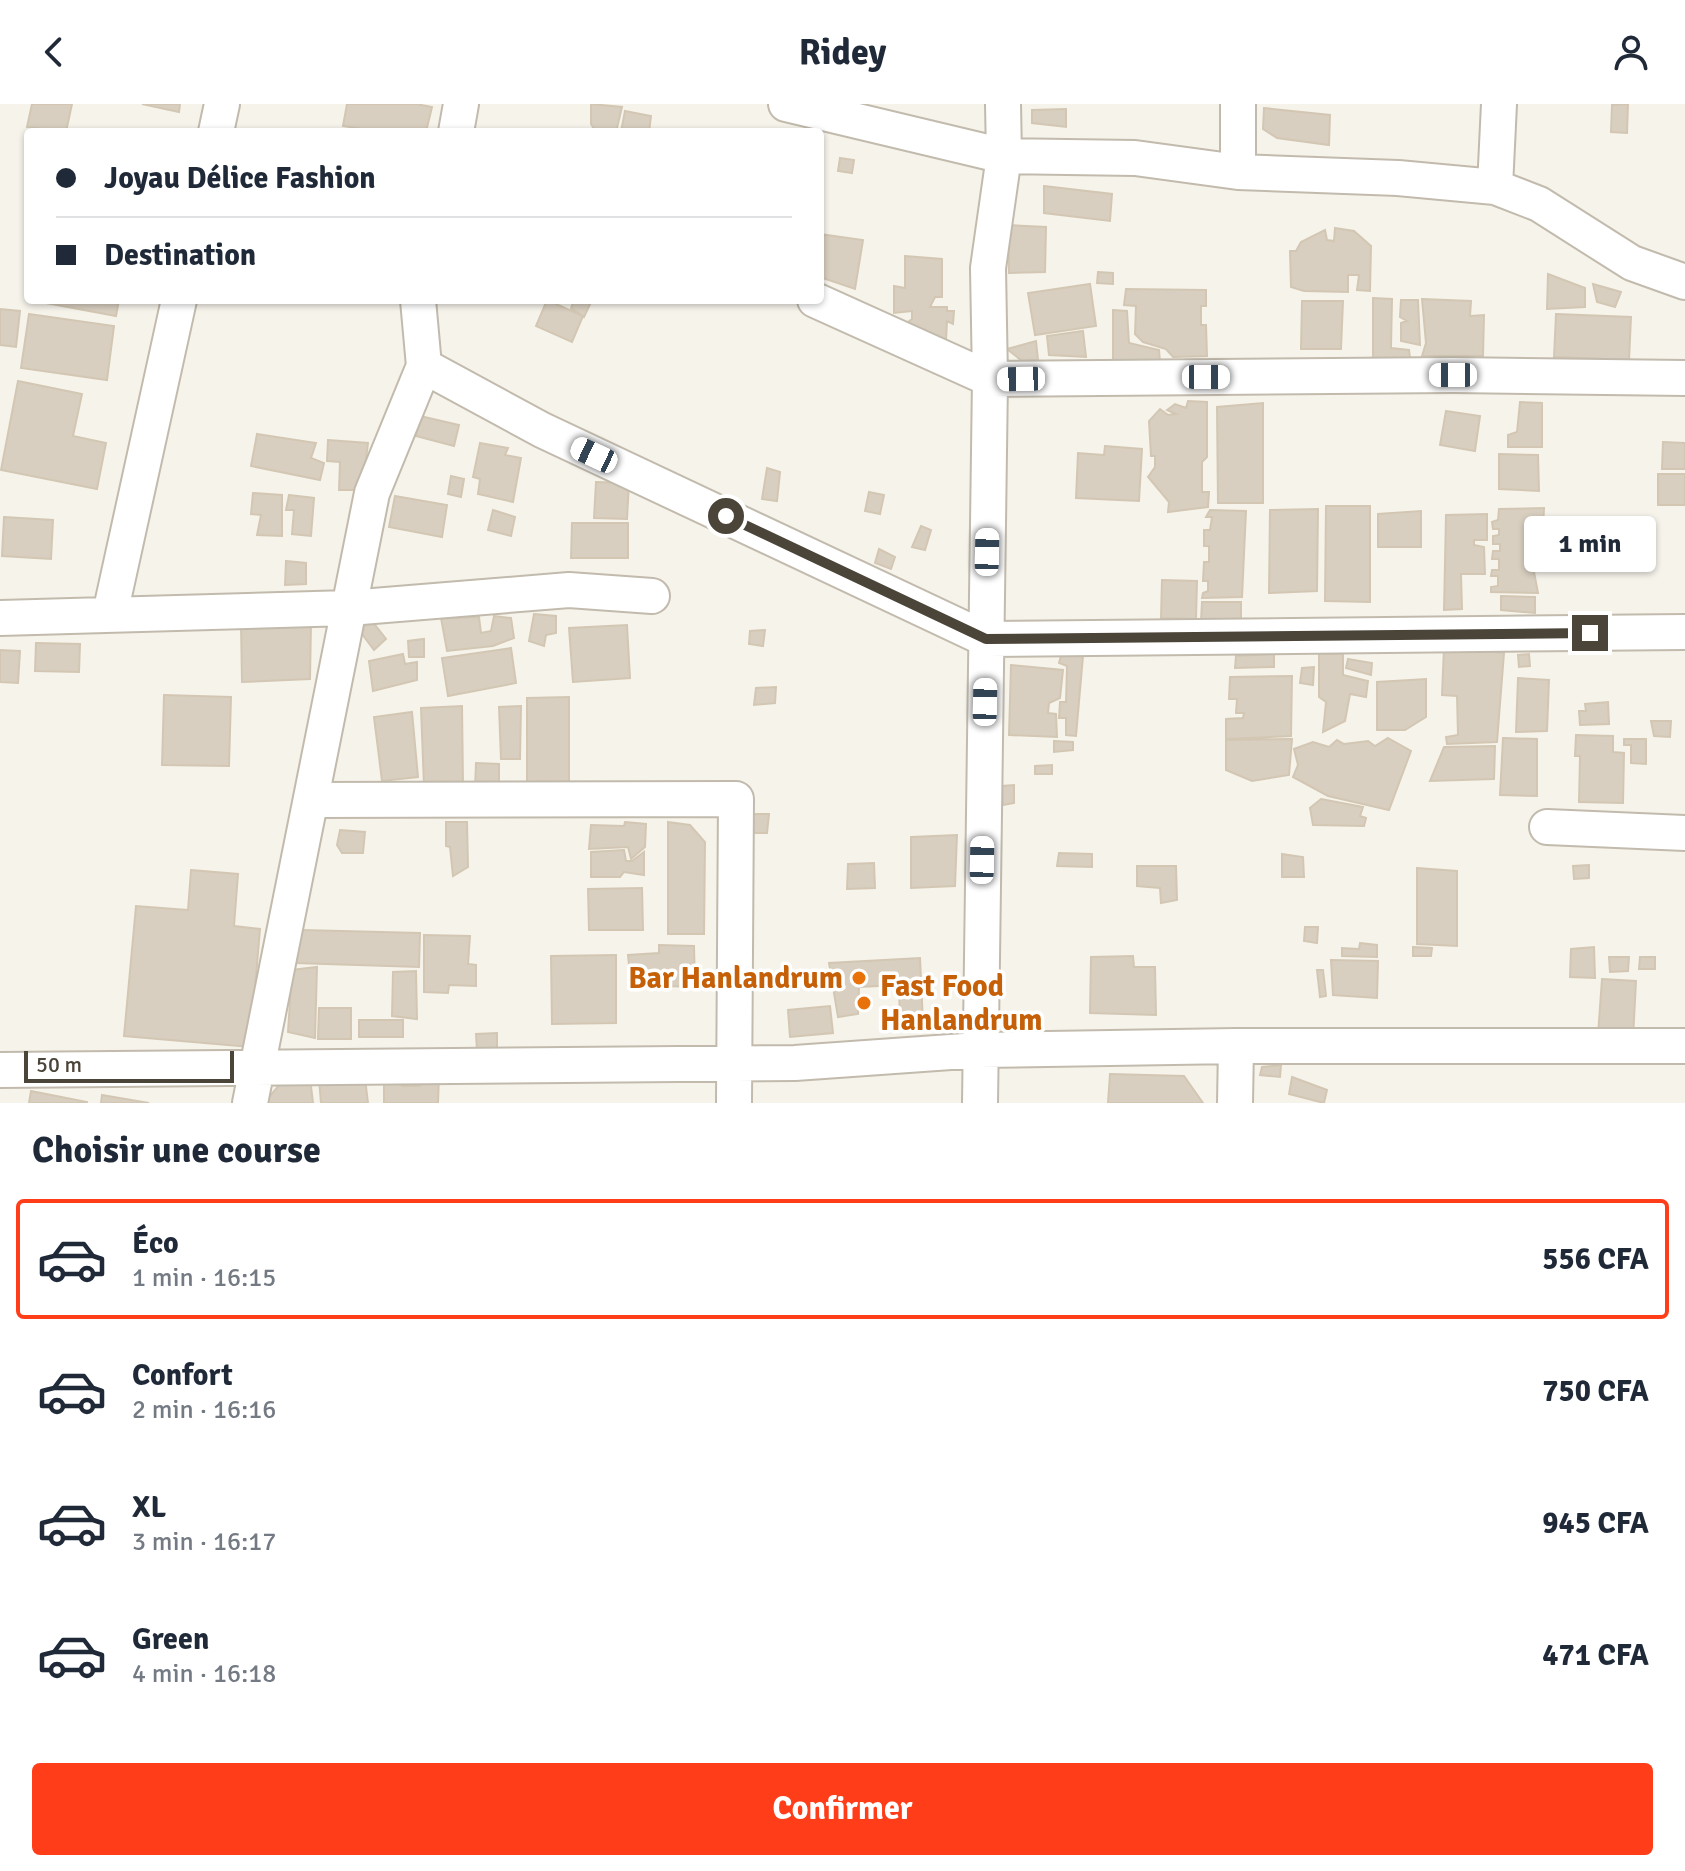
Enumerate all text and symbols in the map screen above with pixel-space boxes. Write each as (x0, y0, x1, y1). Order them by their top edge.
icon: back (32, 30, 76, 74)
text: Ridey (799, 30, 886, 75)
icon: person (1609, 30, 1653, 74)
text: Joyau Délice Fashion (104, 160, 376, 197)
text: Destination (104, 237, 256, 274)
car (1429, 363, 1477, 387)
car (1182, 365, 1230, 389)
car (997, 367, 1045, 391)
car (567, 434, 621, 476)
route start (708, 498, 744, 534)
callout: 1 min (1524, 517, 1656, 573)
car (975, 528, 999, 576)
text: 1 min (1559, 528, 1621, 560)
route end (1572, 615, 1608, 651)
car (973, 678, 997, 726)
car (970, 836, 994, 884)
place label: Bar Hanlandrum (628, 960, 843, 997)
place label: Fast Food Hanlandrum (880, 968, 1042, 1039)
marker: Bar Hanlandrum (850, 969, 868, 987)
marker: Fast Food Hanlandrum (855, 994, 873, 1012)
scale bar (24, 1047, 234, 1083)
text: 50 m (36, 1051, 82, 1078)
text: Choisir une course (32, 1128, 321, 1173)
icon: car (36, 1223, 108, 1295)
text: Éco (132, 1225, 179, 1262)
text: 556 CFA (1542, 1241, 1649, 1278)
text: 1 min · 16:15 (132, 1262, 276, 1294)
icon: car (36, 1355, 108, 1427)
text: Confort (132, 1357, 233, 1394)
text: 750 CFA (1542, 1373, 1649, 1410)
text: 2 min · 16:16 (132, 1394, 276, 1426)
icon: car (36, 1487, 108, 1559)
text: XL (132, 1489, 166, 1526)
text: 945 CFA (1542, 1505, 1649, 1542)
text: 3 min · 16:17 (132, 1526, 276, 1558)
icon: car (36, 1619, 108, 1691)
text: Green (132, 1621, 209, 1658)
text: 471 CFA (1542, 1637, 1649, 1674)
text: 4 min · 16:18 (132, 1658, 276, 1690)
button: Confirmer (32, 1763, 1653, 1855)

